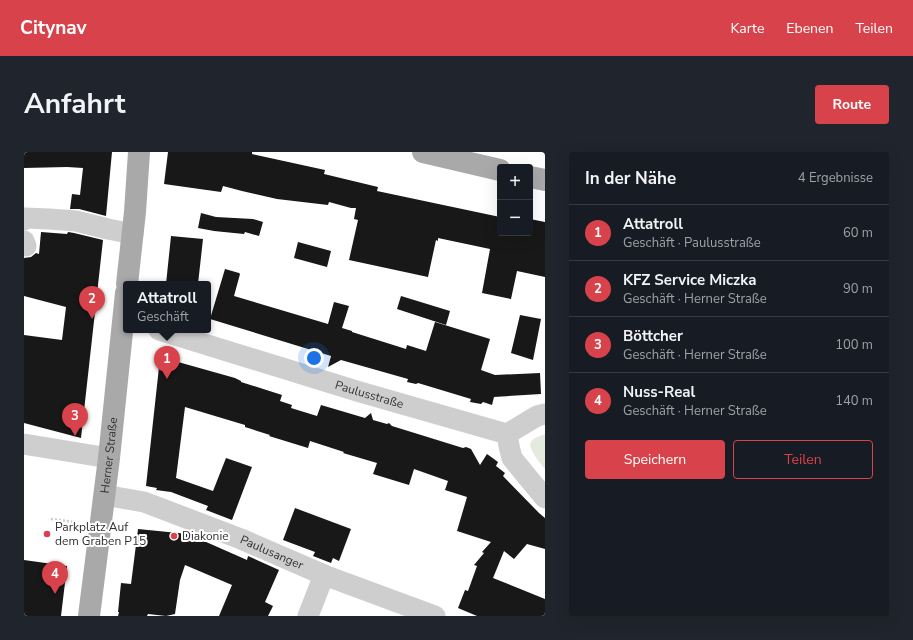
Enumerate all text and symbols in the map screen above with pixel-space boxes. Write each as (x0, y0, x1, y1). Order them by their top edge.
text: Citynav (20, 15, 87, 41)
text: Karte (731, 19, 764, 38)
text: Ebenen (786, 19, 833, 38)
text: Teilen (855, 19, 893, 38)
text: Anfahrt (24, 85, 125, 123)
button: Route (815, 85, 889, 124)
map controls (497, 164, 533, 236)
button: + (497, 164, 533, 200)
text: In der Nähe (585, 167, 676, 190)
text: 4 Ergebnisse (798, 169, 873, 187)
button: − (497, 200, 533, 236)
text: Attatroll (623, 214, 683, 234)
text: 1 (594, 224, 602, 242)
text: 60 m (843, 224, 873, 242)
text: Geschäft · Paulusstraße (623, 234, 761, 252)
text: KFZ Service Miczka (623, 270, 756, 290)
text: 2 (594, 280, 602, 298)
text: 90 m (843, 280, 873, 298)
popup (123, 281, 211, 333)
pin: 2 (79, 286, 105, 319)
text: Attatroll (137, 288, 197, 308)
text: Geschäft · Herner Straße (623, 290, 767, 308)
text: Geschäft (137, 308, 188, 326)
text: Böttcher (623, 326, 683, 346)
text: 3 (594, 336, 602, 354)
text: 100 m (835, 336, 873, 354)
pin: 1 (154, 346, 180, 379)
text: Geschäft · Herner Straße (623, 346, 767, 364)
your location (304, 348, 324, 368)
street label: Paulusstraße (333, 377, 406, 412)
text: Nuss-Real (623, 382, 695, 402)
text: 4 (594, 392, 602, 410)
text: 140 m (835, 392, 873, 410)
text: Geschäft · Herner Straße (623, 402, 767, 420)
pin: 3 (62, 403, 88, 436)
street label: Herner Straße (97, 416, 121, 494)
button: Speichern (585, 440, 725, 479)
button: Teilen (733, 440, 873, 479)
place label: Parkplatz Auf dem Graben P15 (55, 519, 146, 549)
place label: Diakonie (182, 528, 229, 544)
marker: Parkplatz Auf dem Graben P15 (42, 529, 52, 539)
marker: Diakonie (169, 531, 179, 541)
street label: Paulusanger (238, 532, 307, 573)
pin: 4 (42, 561, 68, 594)

